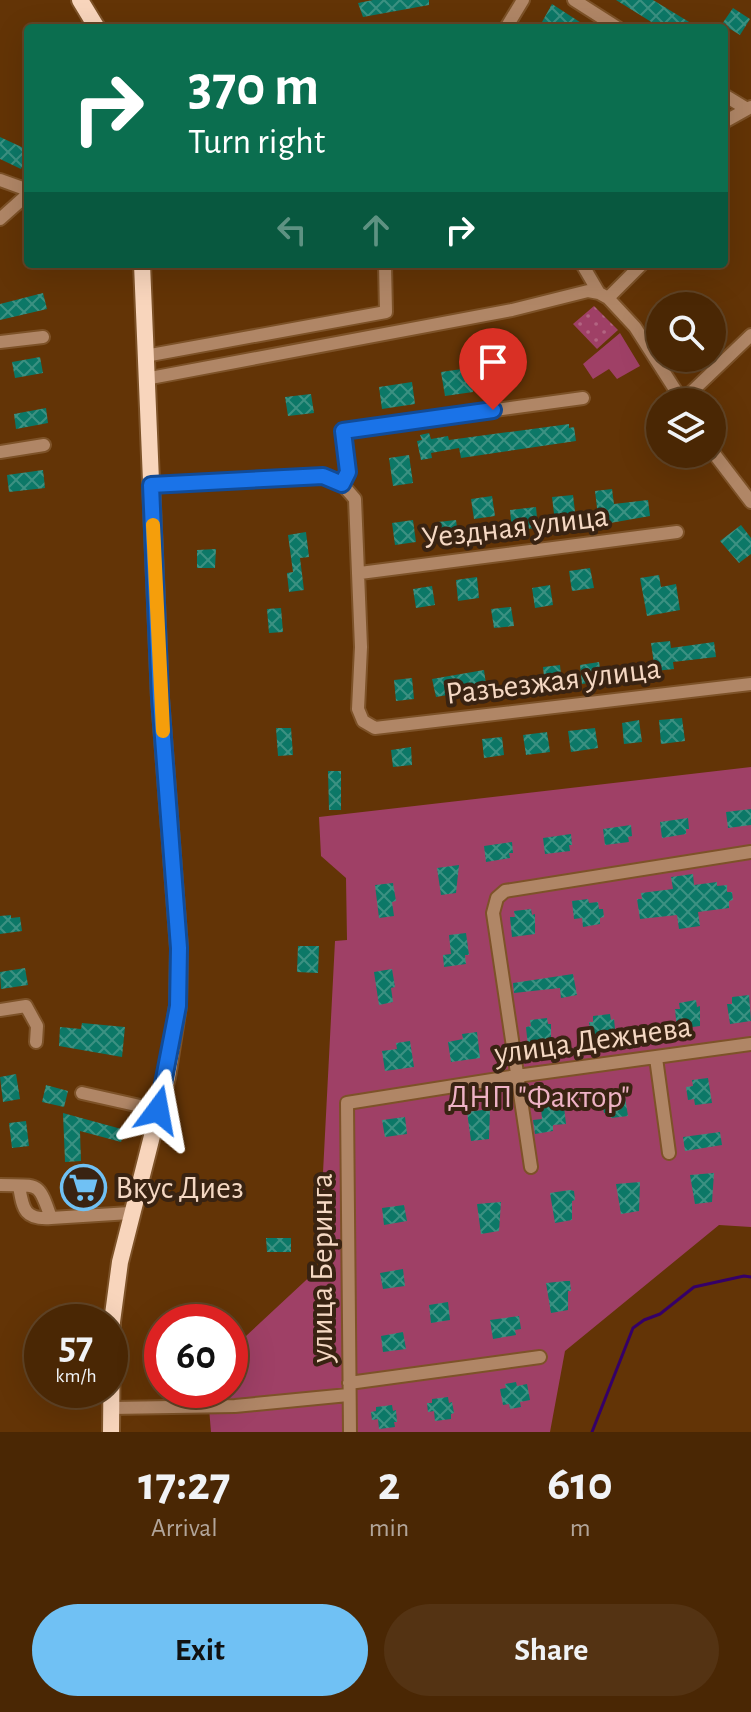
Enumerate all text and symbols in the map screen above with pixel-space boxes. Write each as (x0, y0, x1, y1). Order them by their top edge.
icon: right (56, 56, 160, 160)
text: 370 m (188, 59, 319, 115)
text: Turn right (188, 124, 325, 160)
icon: left (270, 208, 314, 252)
icon: ahead (354, 208, 398, 252)
icon: right (438, 208, 482, 252)
map controls (646, 292, 726, 468)
button: search (646, 292, 726, 372)
pin (459, 328, 527, 410)
icon: arrive (471, 340, 515, 384)
button: layers (646, 388, 726, 468)
street label: Уездная улица (420, 500, 610, 554)
street label: Разъезжая улица (444, 652, 662, 710)
street label: улица Дежнева (491, 1010, 694, 1070)
position arrow (116, 1068, 200, 1152)
park label: ДНП "Фактор" (448, 1081, 630, 1113)
supermarket icon: Вкус Диез (60, 1164, 108, 1212)
place label: Вкус Диез (115, 1172, 244, 1204)
street label: улица Беринга (306, 1173, 338, 1364)
speed limit sign: 60 (144, 1304, 248, 1408)
text: 57 (59, 1326, 93, 1366)
text: km/h (55, 1366, 97, 1386)
text: 17:27 (138, 1461, 231, 1509)
text: 2 (378, 1461, 400, 1509)
text: 610 (547, 1461, 613, 1509)
text: Arrival (151, 1515, 218, 1541)
text: min (369, 1515, 409, 1541)
text: m (570, 1515, 590, 1541)
button: Exit (32, 1604, 368, 1696)
button: Share (384, 1604, 719, 1696)

